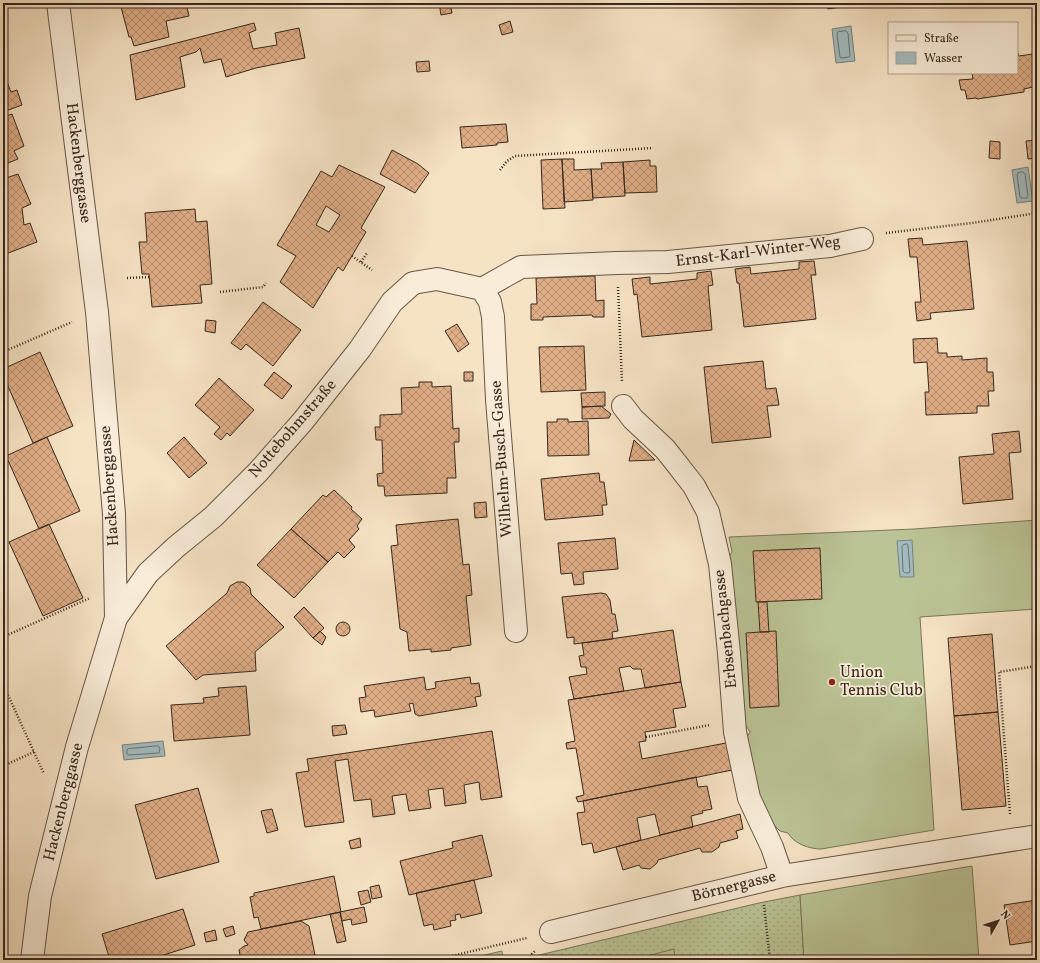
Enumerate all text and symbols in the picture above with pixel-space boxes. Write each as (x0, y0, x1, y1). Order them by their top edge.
legend (888, 22, 1018, 74)
text: Straße (924, 31, 959, 47)
text: Wasser (924, 51, 962, 67)
street label: Hackenberggasse (60, 102, 96, 224)
street label: Ernst-Karl-Winter-Weg (674, 231, 842, 273)
street label: Nottebohmstraße (244, 375, 342, 483)
street label: Wilhelm-Busch-Gasse (486, 380, 518, 538)
street label: Hackenberggasse (95, 425, 125, 547)
street label: Erbsenbachgasse (709, 568, 743, 690)
place label: Union Tennis Club (840, 662, 923, 702)
marker: Union Tennis Club (827, 677, 837, 687)
street label: Hackenberggasse (39, 741, 89, 863)
street label: Börnergasse (689, 866, 779, 908)
north arrow (978, 901, 1018, 941)
text: N (996, 908, 1013, 923)

